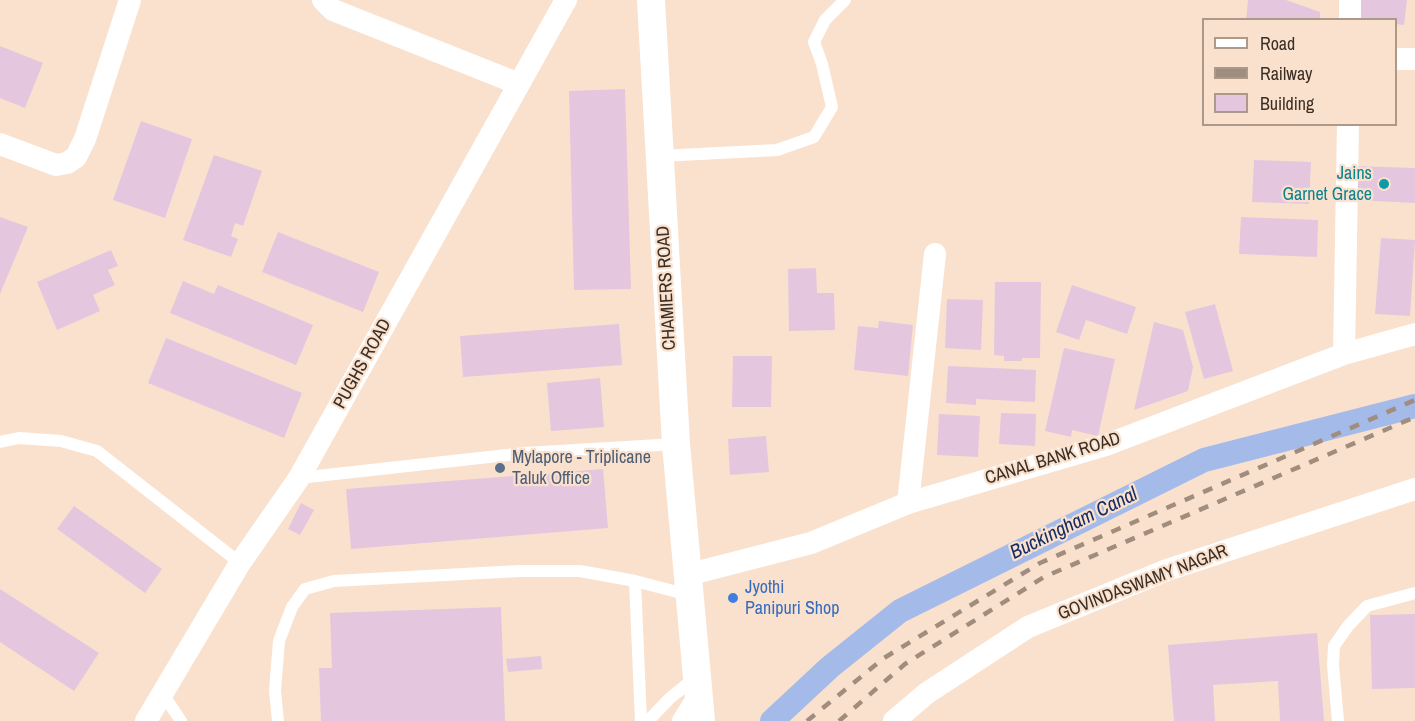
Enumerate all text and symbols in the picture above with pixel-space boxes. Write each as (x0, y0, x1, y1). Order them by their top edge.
legend (1202, 18, 1397, 126)
text: Road (1260, 31, 1295, 56)
text: Railway (1260, 61, 1313, 86)
text: Building (1260, 91, 1314, 116)
place label: Jains Garnet Grace (1283, 163, 1372, 206)
marker: Jains Garnet Grace (1377, 177, 1391, 191)
street label: CHAMIERS ROAD (653, 225, 681, 351)
street label: PUGHS ROAD (329, 315, 397, 413)
street label: CANAL BANK ROAD (983, 428, 1123, 490)
place label: Mylapore - Triplicane Taluk Office (512, 447, 651, 490)
marker: Mylapore - Triplicane Taluk Office (493, 461, 507, 475)
water label: Buckingham Canal (1006, 483, 1142, 565)
street label: GOVINDASWAMY NAGAR (1055, 541, 1231, 625)
place label: Jyothi Panipuri Shop (745, 577, 839, 620)
marker: Jyothi Panipuri Shop (726, 591, 740, 605)

